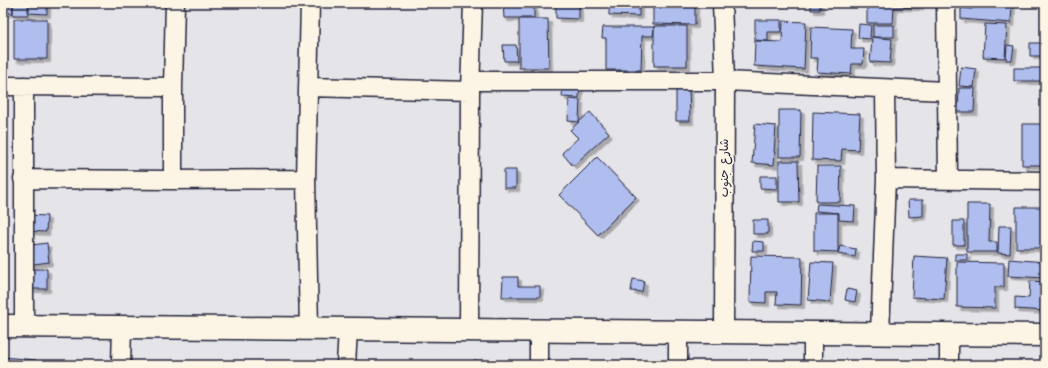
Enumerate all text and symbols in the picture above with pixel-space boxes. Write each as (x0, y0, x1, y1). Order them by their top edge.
street label: شارع جنوب (716, 139, 733, 197)

